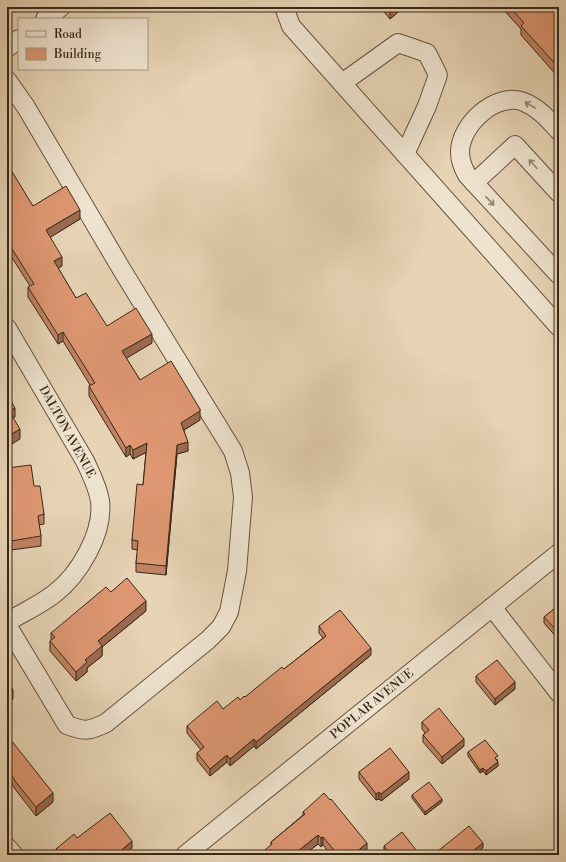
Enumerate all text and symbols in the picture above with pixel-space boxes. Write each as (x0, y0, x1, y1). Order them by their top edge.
legend (18, 18, 148, 70)
text: Road (54, 27, 82, 42)
text: Building (53, 47, 102, 62)
one-way arrow (524, 101, 536, 109)
one-way arrow (528, 159, 538, 169)
one-way arrow (486, 196, 495, 206)
street label: DALTON AVENUE (35, 383, 99, 481)
street label: POPLAR AVENUE (327, 666, 417, 742)

